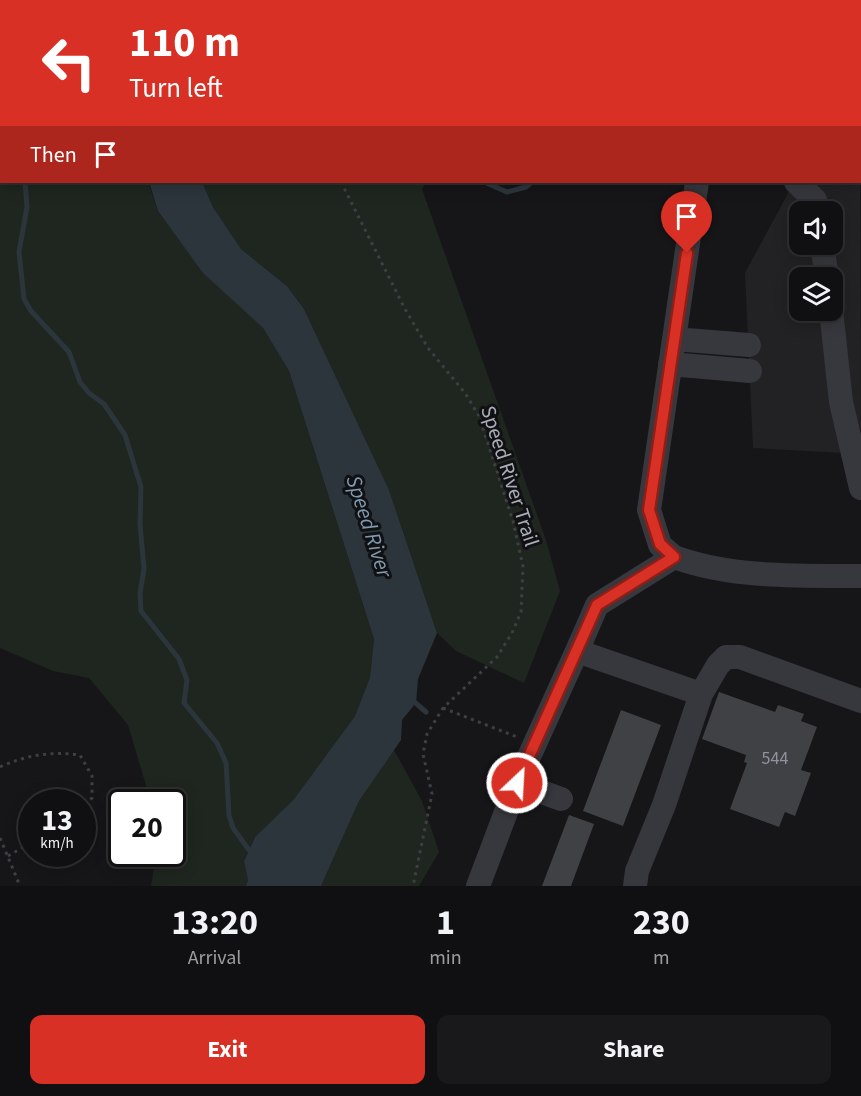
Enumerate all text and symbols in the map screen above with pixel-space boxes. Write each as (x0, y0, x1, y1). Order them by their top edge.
text: 110 m (129, 13, 240, 73)
icon: left (30, 24, 108, 102)
text: Turn left (129, 69, 223, 108)
icon: arrive (89, 138, 122, 171)
text: Then (30, 139, 77, 171)
pin (661, 191, 712, 253)
icon: arrive (670, 200, 703, 233)
map controls (789, 201, 843, 321)
button: sound (789, 201, 843, 255)
button: layers (789, 267, 843, 321)
street label: Speed River Trail (473, 402, 547, 550)
water label: Speed River (338, 471, 401, 583)
house number: 544 (762, 746, 788, 771)
position arrow (485, 751, 549, 815)
speed limit sign: 20 (108, 789, 186, 867)
text: 13 (41, 799, 73, 842)
text: km/h (40, 833, 74, 854)
text: 13:20 (171, 897, 258, 948)
text: 1 (436, 897, 455, 948)
text: 230 (633, 897, 690, 948)
text: Arrival (188, 944, 241, 972)
text: min (429, 944, 462, 972)
text: m (653, 944, 670, 972)
button: Exit (30, 1015, 425, 1084)
button: Share (437, 1015, 831, 1084)

